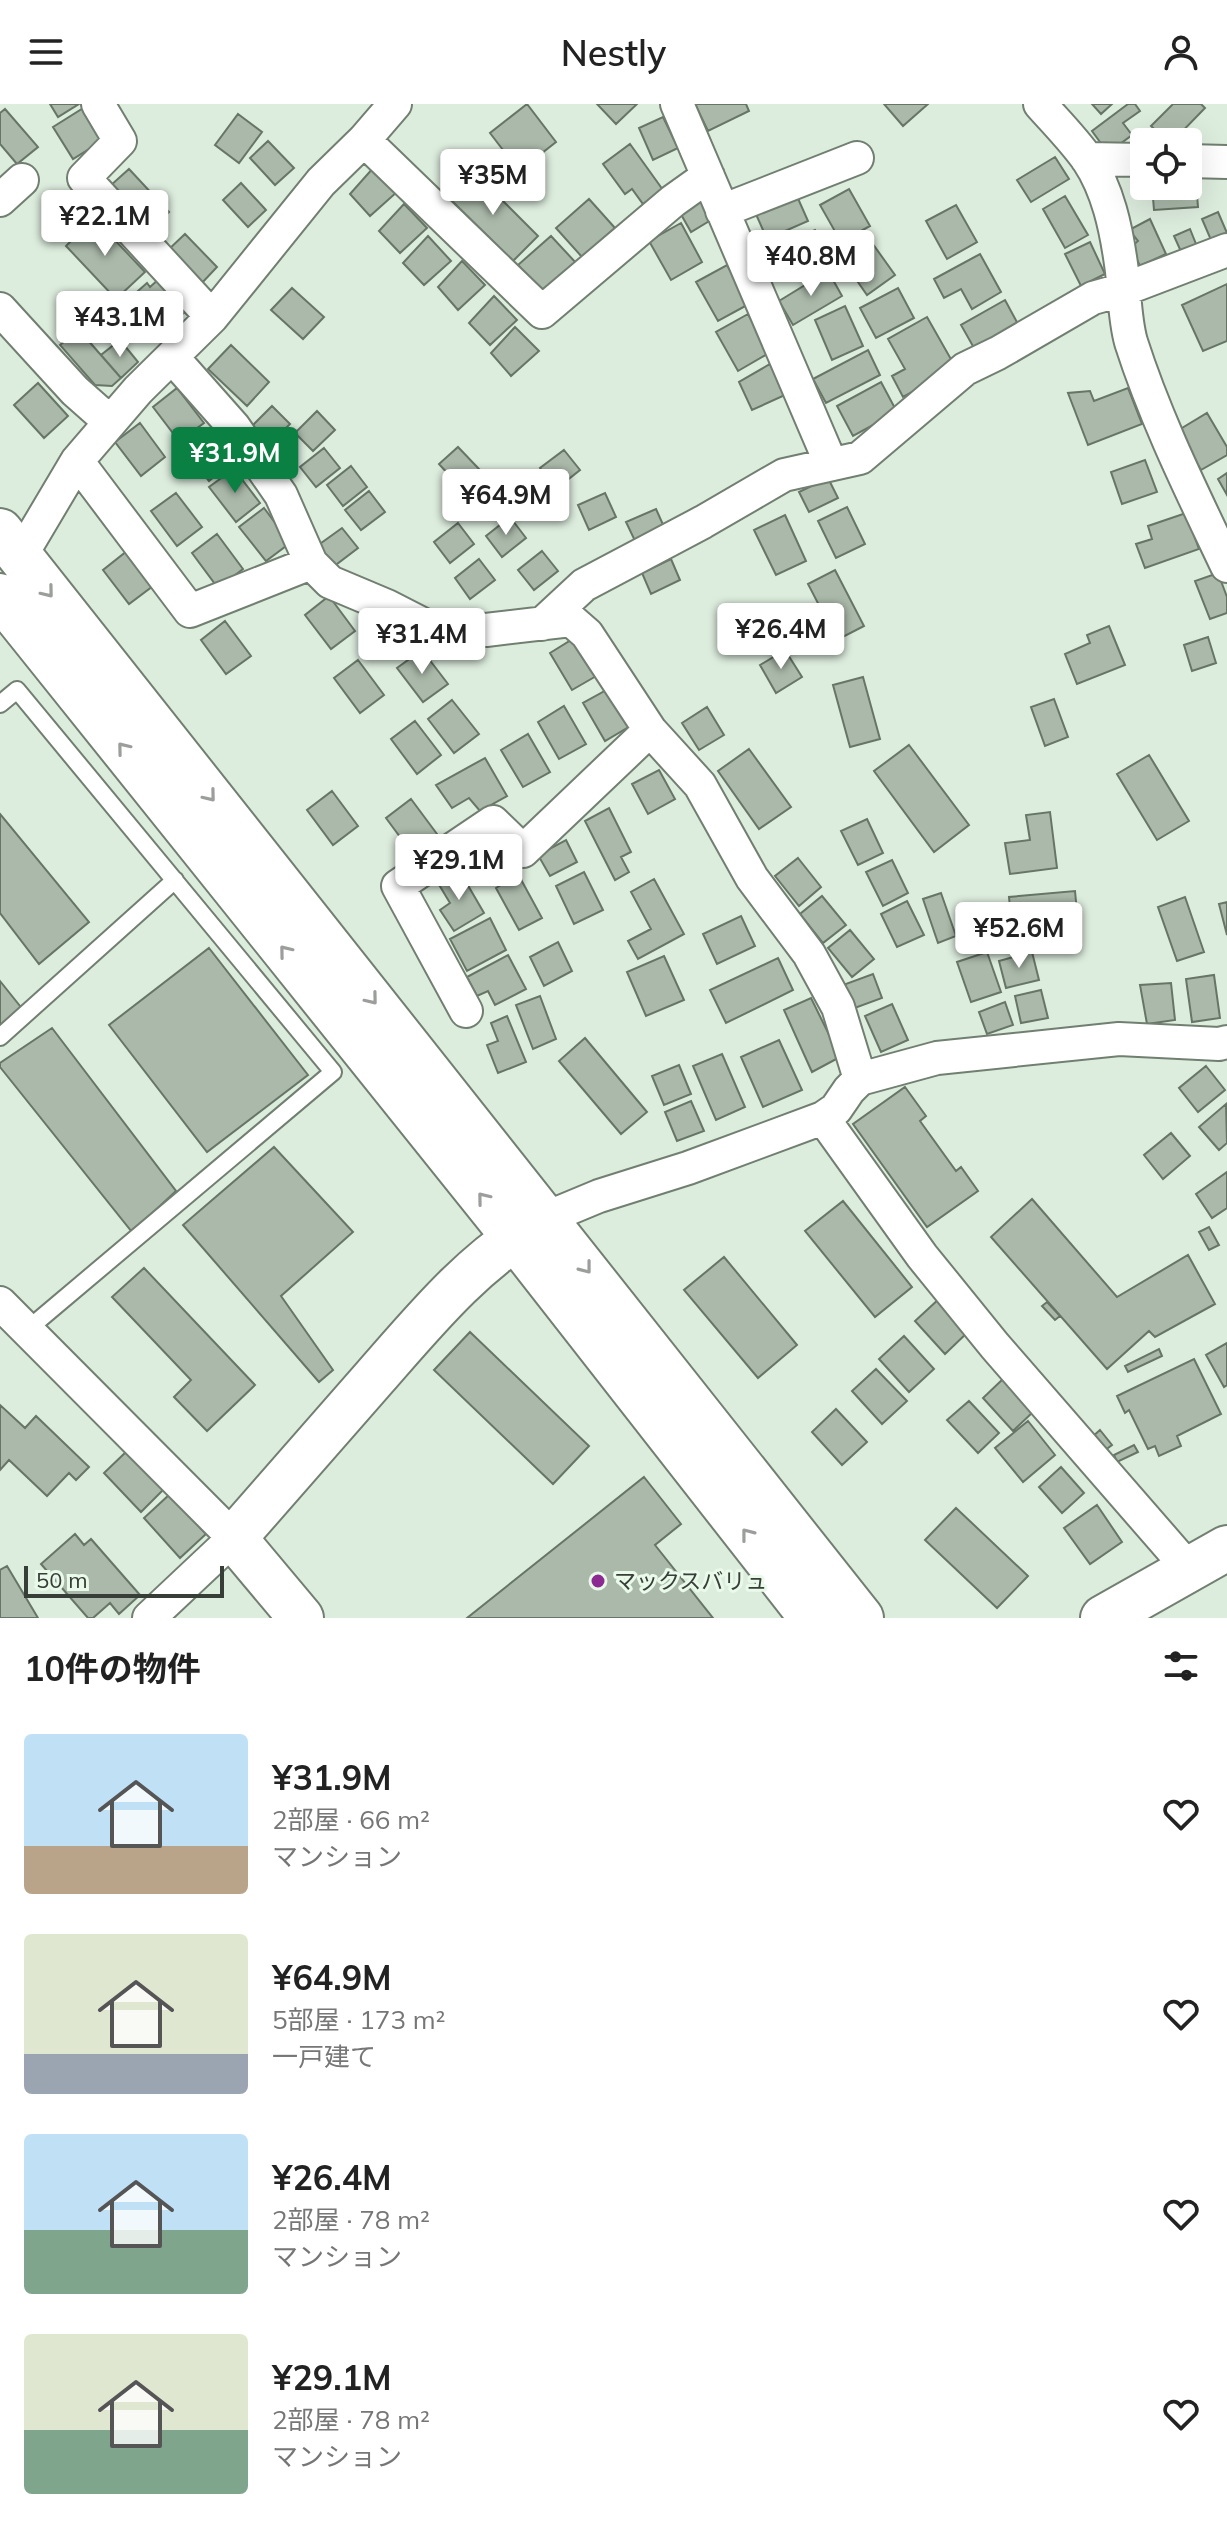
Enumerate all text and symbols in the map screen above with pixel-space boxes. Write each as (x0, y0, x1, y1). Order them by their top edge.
icon: menu (24, 30, 68, 74)
text: Nestly (561, 30, 666, 75)
icon: person (1159, 30, 1203, 74)
map controls (1130, 128, 1202, 200)
button: locate (1130, 128, 1202, 200)
pin: ¥35M (446, 149, 540, 217)
text: ¥35M (458, 158, 528, 191)
pin: ¥22.1M (40, 190, 170, 258)
text: ¥22.1M (59, 199, 151, 232)
pin: ¥40.8M (746, 230, 876, 298)
text: ¥40.8M (765, 239, 857, 272)
pin: ¥43.1M (55, 291, 185, 359)
text: ¥43.1M (74, 300, 166, 333)
pin: ¥31.9M (170, 427, 300, 495)
text: ¥31.9M (189, 436, 281, 469)
pin: ¥64.9M (441, 469, 571, 537)
text: ¥64.9M (460, 478, 552, 511)
one-way arrow (39, 583, 53, 598)
pin: ¥26.4M (716, 603, 846, 671)
pin: ¥31.4M (357, 608, 487, 676)
text: ¥26.4M (735, 612, 827, 645)
text: ¥31.4M (376, 617, 468, 650)
one-way arrow (118, 742, 132, 757)
one-way arrow (201, 786, 215, 801)
pin: ¥29.1M (394, 834, 524, 902)
text: ¥29.1M (413, 843, 505, 876)
pin: ¥52.6M (954, 902, 1084, 970)
text: ¥52.6M (973, 911, 1065, 944)
one-way arrow (281, 945, 295, 960)
one-way arrow (362, 990, 377, 1004)
one-way arrow (478, 1193, 493, 1207)
one-way arrow (576, 1259, 591, 1273)
one-way arrow (742, 1529, 757, 1544)
scale bar (24, 1562, 224, 1598)
text: 50 m (36, 1566, 87, 1594)
place label: マックスバリュ (614, 1567, 767, 1595)
marker: マックスバリュ (589, 1572, 607, 1590)
icon: filters (1159, 1644, 1203, 1688)
text: 10件の物件 (24, 1647, 201, 1690)
text: ¥31.9M (272, 1756, 392, 1799)
icon: home (88, 1766, 184, 1862)
icon: heart (1159, 1792, 1203, 1836)
text: 2部屋 · 66 m² (272, 1803, 430, 1836)
text: マンション (272, 1840, 402, 1873)
text: ¥64.9M (272, 1956, 392, 1999)
icon: home (88, 1966, 184, 2062)
icon: heart (1159, 1992, 1203, 2036)
text: 5部屋 · 173 m² (272, 2003, 445, 2036)
text: 一戸建て (272, 2040, 376, 2073)
text: ¥26.4M (272, 2156, 392, 2199)
icon: home (88, 2166, 184, 2262)
icon: heart (1159, 2192, 1203, 2236)
text: 2部屋 · 78 m² (272, 2203, 430, 2236)
text: マンション (272, 2240, 402, 2273)
text: ¥29.1M (272, 2356, 392, 2399)
icon: home (88, 2366, 184, 2462)
icon: heart (1159, 2392, 1203, 2436)
text: 2部屋 · 78 m² (272, 2403, 430, 2436)
text: マンション (272, 2440, 402, 2473)

